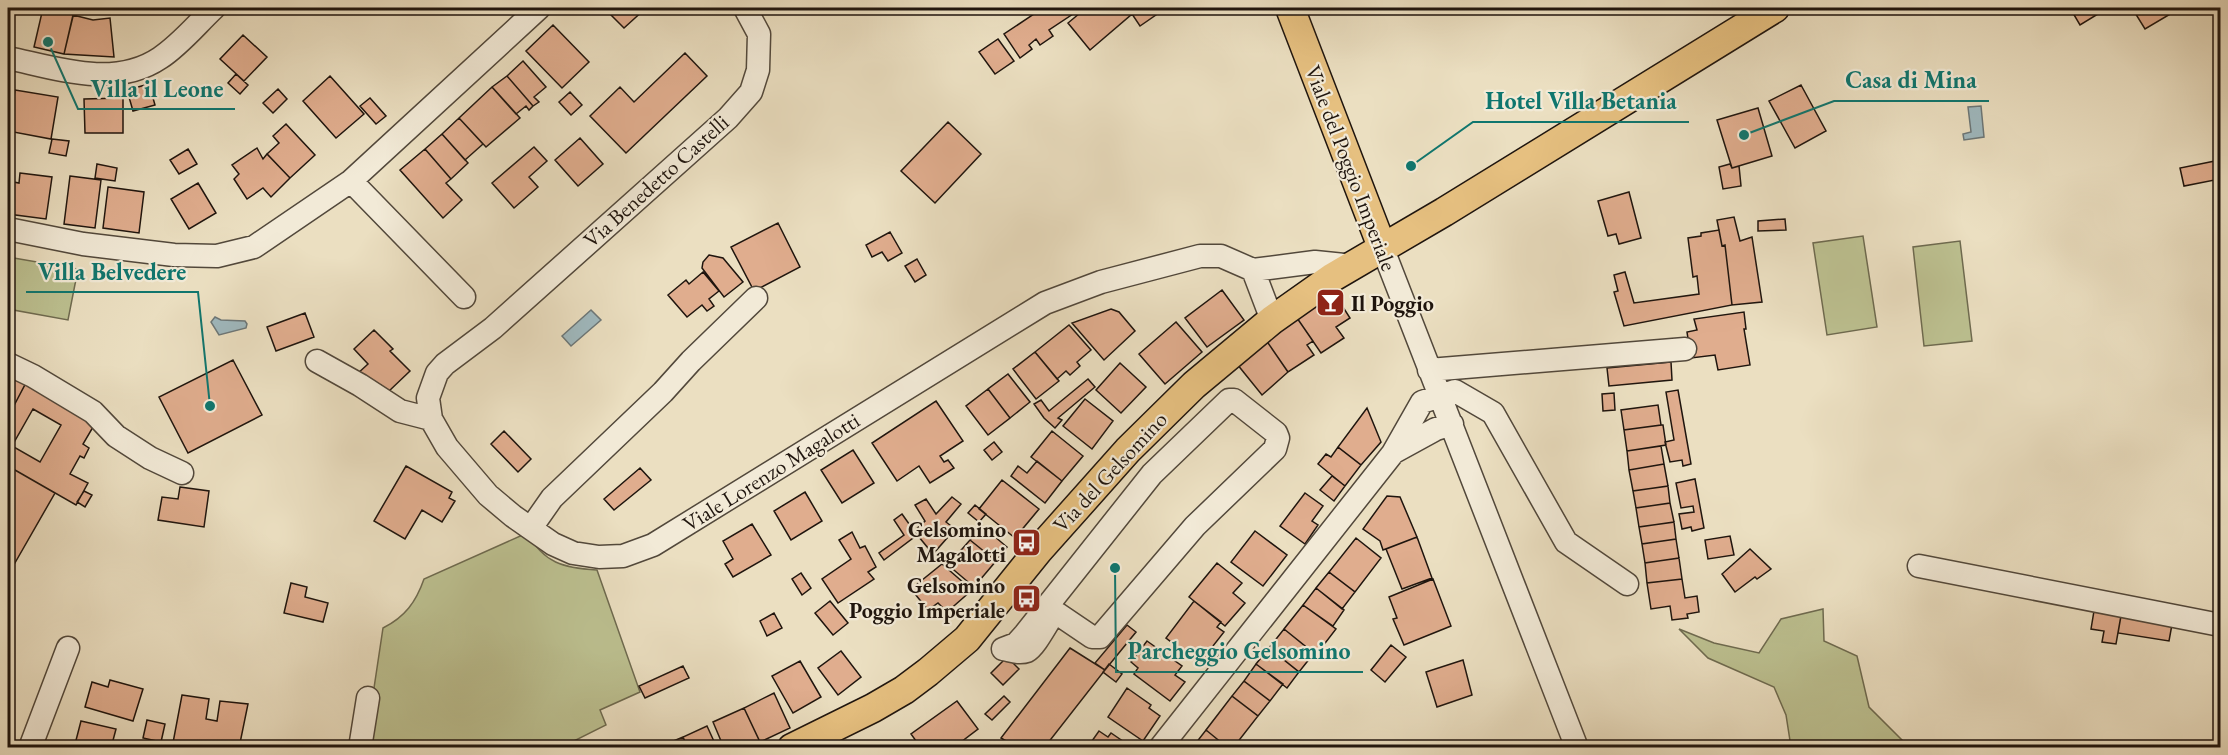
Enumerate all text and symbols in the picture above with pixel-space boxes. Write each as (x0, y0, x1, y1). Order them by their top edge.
callout: Casa di Mina (1834, 59, 1989, 101)
street label: Viale del Poggio Imperiale (1298, 61, 1404, 275)
text: Casa di Mina (1845, 64, 1977, 95)
callout: Villa il Leone (78, 67, 235, 109)
text: Villa il Leone (91, 73, 223, 104)
callout: Hotel Villa Betania (1473, 80, 1689, 122)
text: Hotel Villa Betania (1485, 85, 1677, 116)
street label: Via Benedetto Castelli (577, 108, 735, 254)
callout: Villa Belvedere (26, 250, 198, 292)
text: Villa Belvedere (38, 256, 186, 287)
bar icon: Il Poggio (1314, 287, 1346, 319)
place label: Il Poggio (1351, 289, 1434, 318)
street label: Via del Gelsomino (1046, 405, 1174, 539)
street label: Viale Lorenzo Magalotti (677, 406, 865, 538)
place label: Gelsomino Magalotti (908, 515, 1007, 569)
bus stop icon: Gelsomino Magalotti (1011, 526, 1043, 558)
place label: Gelsomino Poggio Imperiale (849, 571, 1005, 625)
bus stop icon: Gelsomino Poggio Imperiale (1010, 582, 1042, 614)
callout: Parcheggio Gelsomino (1116, 630, 1363, 672)
text: Parcheggio Gelsomino (1128, 635, 1350, 667)

